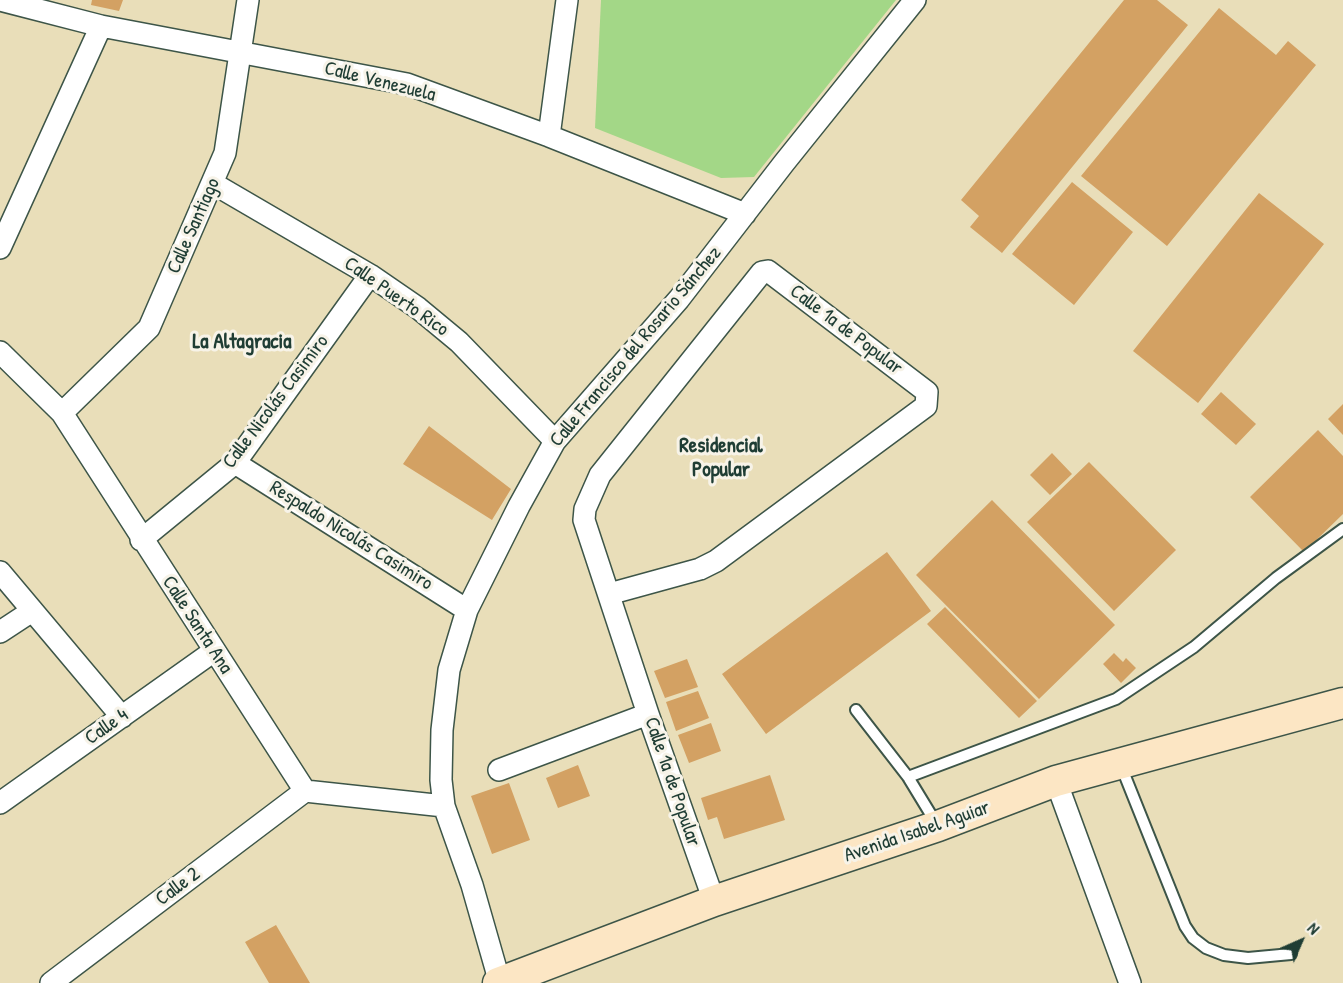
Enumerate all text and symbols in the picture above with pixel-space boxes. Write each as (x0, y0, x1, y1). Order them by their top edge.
street label: Calle Venezuela (322, 57, 438, 107)
street label: Calle Santiago (162, 174, 226, 278)
street label: Calle Francisco del Rosario Sánchez (545, 242, 727, 452)
street label: Calle Puerto Rico (339, 252, 453, 342)
street label: Calle 1a de Popular (785, 280, 907, 380)
district label: La Altagracia (193, 329, 291, 355)
street label: Calle Nicolás Casimiro (218, 330, 334, 474)
district label: Residencial Popular (679, 433, 763, 483)
street label: Respaldo Nicolás Casimiro (265, 476, 437, 596)
street label: Calle Santa Ana (156, 571, 238, 679)
street label: Calle 4 (81, 704, 133, 750)
street label: Calle 1a de Popular (639, 714, 705, 850)
street label: Avenida Isabel Aguiar (841, 796, 993, 868)
street label: Calle 2 (151, 863, 205, 911)
north arrow (1271, 911, 1331, 971)
text: N (1303, 917, 1325, 939)

